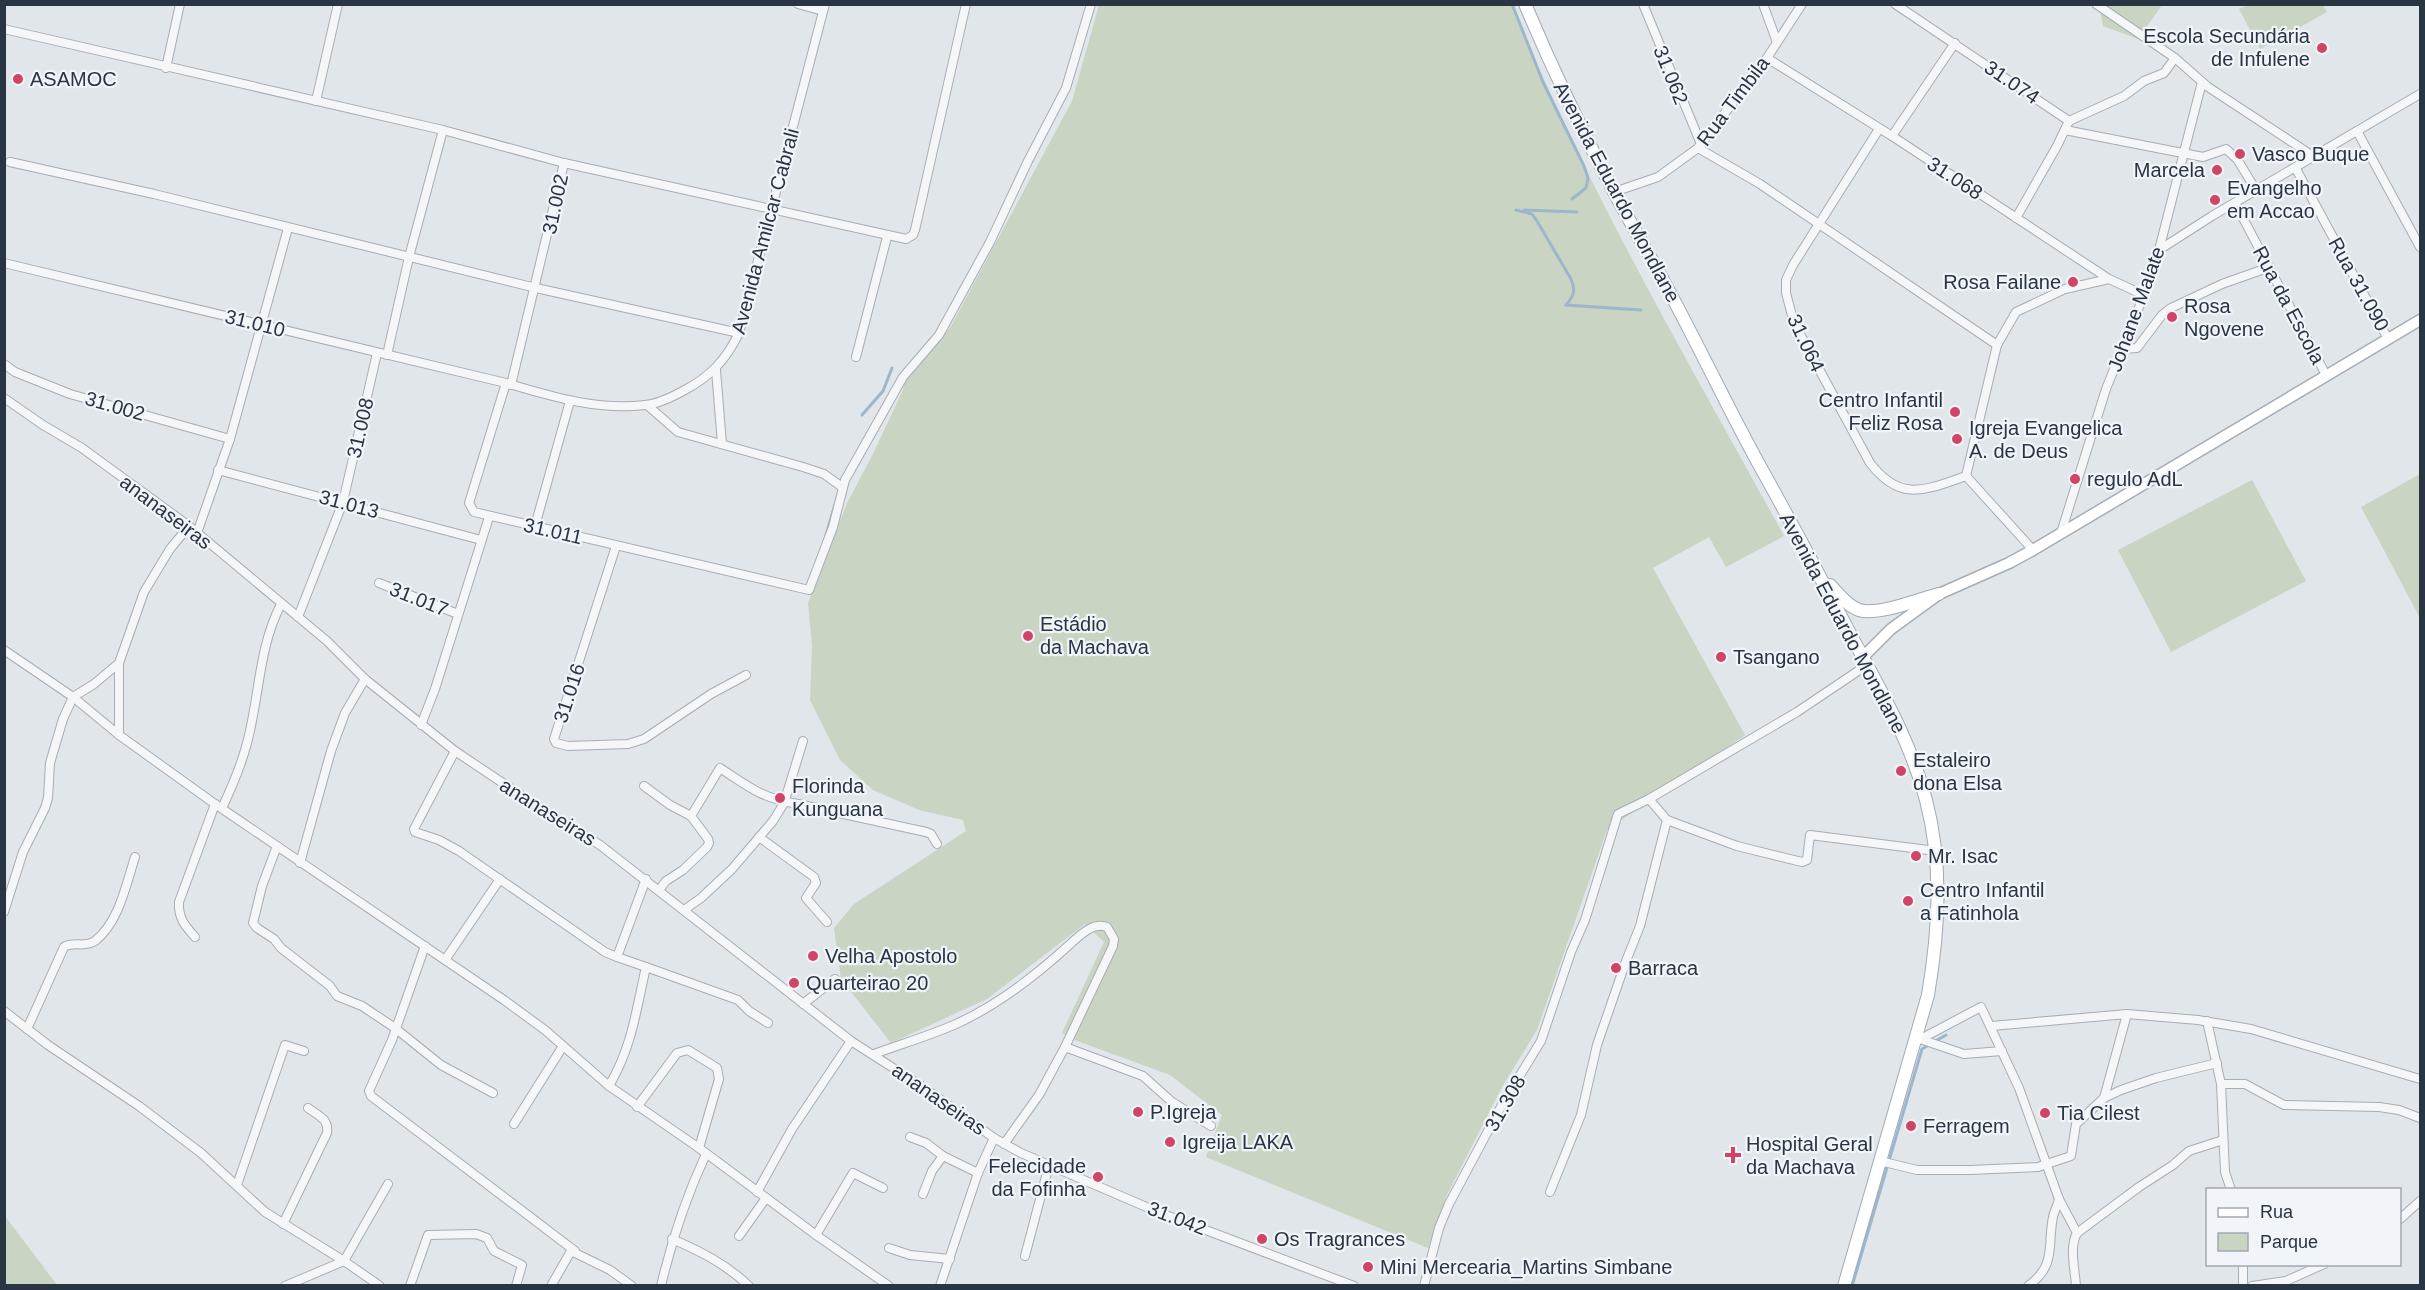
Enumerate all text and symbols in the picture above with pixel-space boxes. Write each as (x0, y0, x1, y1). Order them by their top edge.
place label: Escola Secundária de Infulene (2143, 25, 2311, 70)
marker: Escola Secundária de Infulene (2315, 41, 2329, 55)
street label: 31.062 (1649, 43, 1693, 107)
street label: Rua Timbila (1692, 52, 1774, 150)
street label: 31.074 (1980, 56, 2044, 108)
place label: ASAMOC (30, 68, 117, 90)
marker: ASAMOC (11, 72, 25, 86)
street label: Avenida Eduardo Mondlane (1549, 78, 1685, 306)
street label: Avenida Amilcar Cabrali (727, 126, 803, 336)
place label: Vasco Buque (2252, 143, 2370, 165)
marker: Vasco Buque (2233, 147, 2247, 161)
street label: 31.068 (1923, 152, 1987, 204)
place label: Marcela (2134, 159, 2206, 181)
marker: Marcela (2210, 163, 2224, 177)
street label: 31.002 (538, 172, 572, 236)
place label: Evangelho em Accao (2227, 177, 2322, 222)
marker: Evangelho em Accao (2208, 193, 2222, 207)
street label: Rua 31.090 (2324, 233, 2394, 335)
street label: Rua da Escola (2249, 242, 2330, 368)
street label: Johane Malate (2103, 244, 2169, 374)
place label: Rosa Failane (1943, 271, 2061, 293)
marker: Rosa Failane (2066, 275, 2080, 289)
place label: Rosa Ngovene (2184, 295, 2264, 340)
street label: 31.010 (223, 305, 287, 341)
marker: Rosa Ngovene (2165, 310, 2179, 324)
street label: 31.064 (1783, 311, 1829, 375)
street label: 31.002 (83, 387, 147, 425)
place label: Centro Infantil Feliz Rosa (1818, 389, 1944, 434)
street label: 31.008 (342, 396, 378, 460)
marker: Centro Infantil Feliz Rosa (1948, 405, 1962, 419)
place label: Igreja Evangelica A. de Deus (1969, 417, 2123, 462)
marker: Igreja Evangelica A. de Deus (1950, 432, 1964, 446)
place label: regulo AdL (2087, 468, 2183, 490)
street label: ananaseiras (116, 470, 216, 554)
marker: regulo AdL (2068, 472, 2082, 486)
street label: 31.013 (317, 485, 381, 523)
street label: Avenida Eduardo Mondlane (1775, 509, 1911, 737)
street label: 31.011 (521, 514, 585, 548)
street label: 31.017 (387, 577, 451, 621)
place label: Estádio da Machava (1040, 613, 1150, 658)
marker: Estádio da Machava (1021, 629, 1035, 643)
place label: Tsangano (1733, 646, 1820, 668)
marker: Tsangano (1714, 650, 1728, 664)
street label: 31.016 (549, 661, 589, 725)
place label: Estaleiro dona Elsa (1913, 749, 2003, 794)
marker: Estaleiro dona Elsa (1894, 764, 1908, 778)
street label: ananaseiras (496, 774, 600, 850)
place label: Florinda Kunguana (792, 775, 884, 820)
marker: Florinda Kunguana (773, 791, 787, 805)
place label: Mr. Isac (1928, 845, 1998, 867)
marker: Mr. Isac (1909, 849, 1923, 863)
place label: Centro Infantil a Fatinhola (1920, 879, 2045, 924)
marker: Centro Infantil a Fatinhola (1901, 894, 1915, 908)
place label: Velha Apostolo (825, 945, 957, 967)
marker: Velha Apostolo (806, 949, 820, 963)
place label: Barraca (1628, 957, 1699, 979)
marker: Barraca (1609, 961, 1623, 975)
place label: Quarteirao 20 (806, 972, 928, 994)
marker: Quarteirao 20 (787, 976, 801, 990)
street label: ananaseiras (888, 1059, 990, 1139)
street label: 31.308 (1480, 1071, 1530, 1135)
place label: P.Igreja (1150, 1101, 1217, 1123)
place label: Tia Cilest (2057, 1102, 2140, 1124)
marker: P.Igreja (1131, 1105, 1145, 1119)
marker: Tia Cilest (2038, 1106, 2052, 1120)
place label: Ferragem (1923, 1115, 2010, 1137)
marker: Ferragem (1904, 1119, 1918, 1133)
place label: Igreija LAKA (1182, 1131, 1294, 1153)
place label: Hospital Geral da Machava (1746, 1133, 1873, 1178)
marker: Igreija LAKA (1163, 1135, 1177, 1149)
marker: Hospital Geral da Machava (1724, 1146, 1742, 1164)
place label: Felecidade da Fofinha (988, 1155, 1087, 1200)
marker: Felecidade da Fofinha (1091, 1170, 1105, 1184)
legend (2206, 1188, 2401, 1266)
street label: 31.042 (1145, 1197, 1209, 1239)
text: Rua (2260, 1202, 2294, 1222)
place label: Os Tragrances (1274, 1228, 1405, 1250)
marker: Os Tragrances (1255, 1232, 1269, 1246)
text: Parque (2260, 1232, 2318, 1252)
place label: Mini Mercearia_Martins Simbane (1380, 1256, 1672, 1279)
marker: Mini Mercearia_Martins Simbane (1361, 1260, 1375, 1274)

